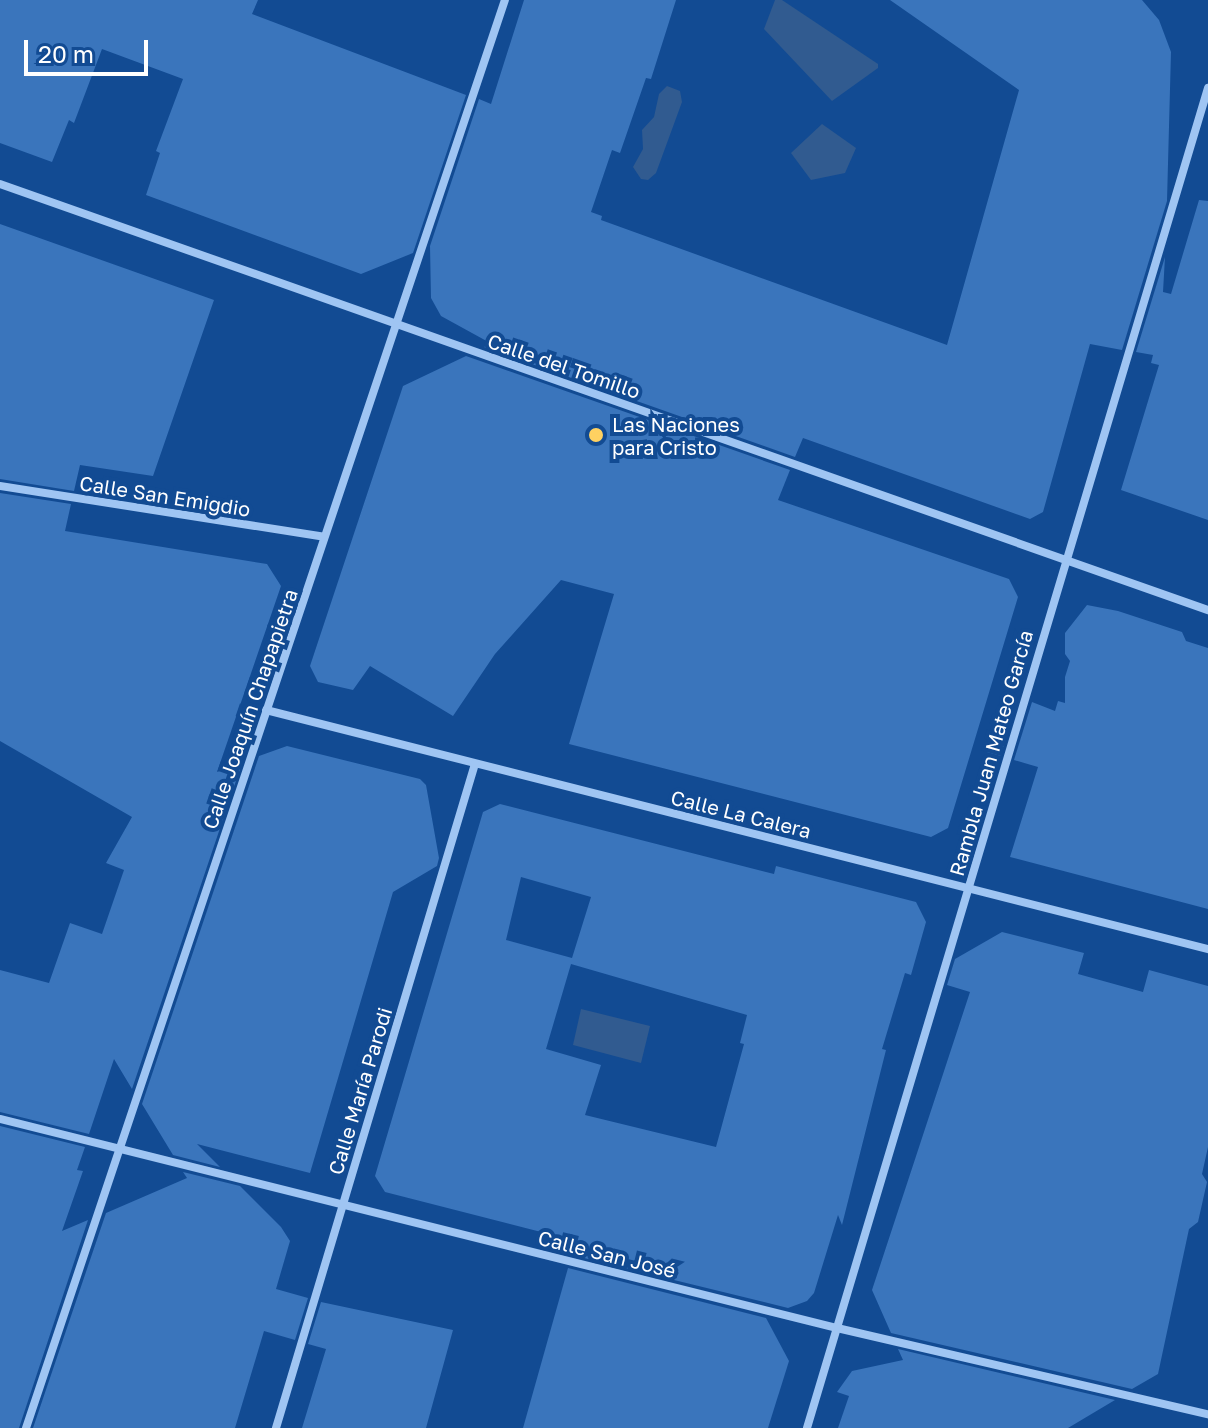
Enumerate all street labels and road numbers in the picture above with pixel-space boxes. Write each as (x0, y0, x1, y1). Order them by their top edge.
street label: Calle del Tomillo (485, 329, 643, 403)
street label: Calle San Emigdio (78, 471, 252, 521)
street label: Calle Joaquín Chapapietra (198, 586, 302, 832)
street label: Rambla Juan Mateo García (944, 627, 1038, 879)
street label: Calle La Calera (668, 785, 814, 843)
street label: Calle María Parodi (323, 1005, 397, 1177)
street label: Calle San José (536, 1225, 678, 1283)

